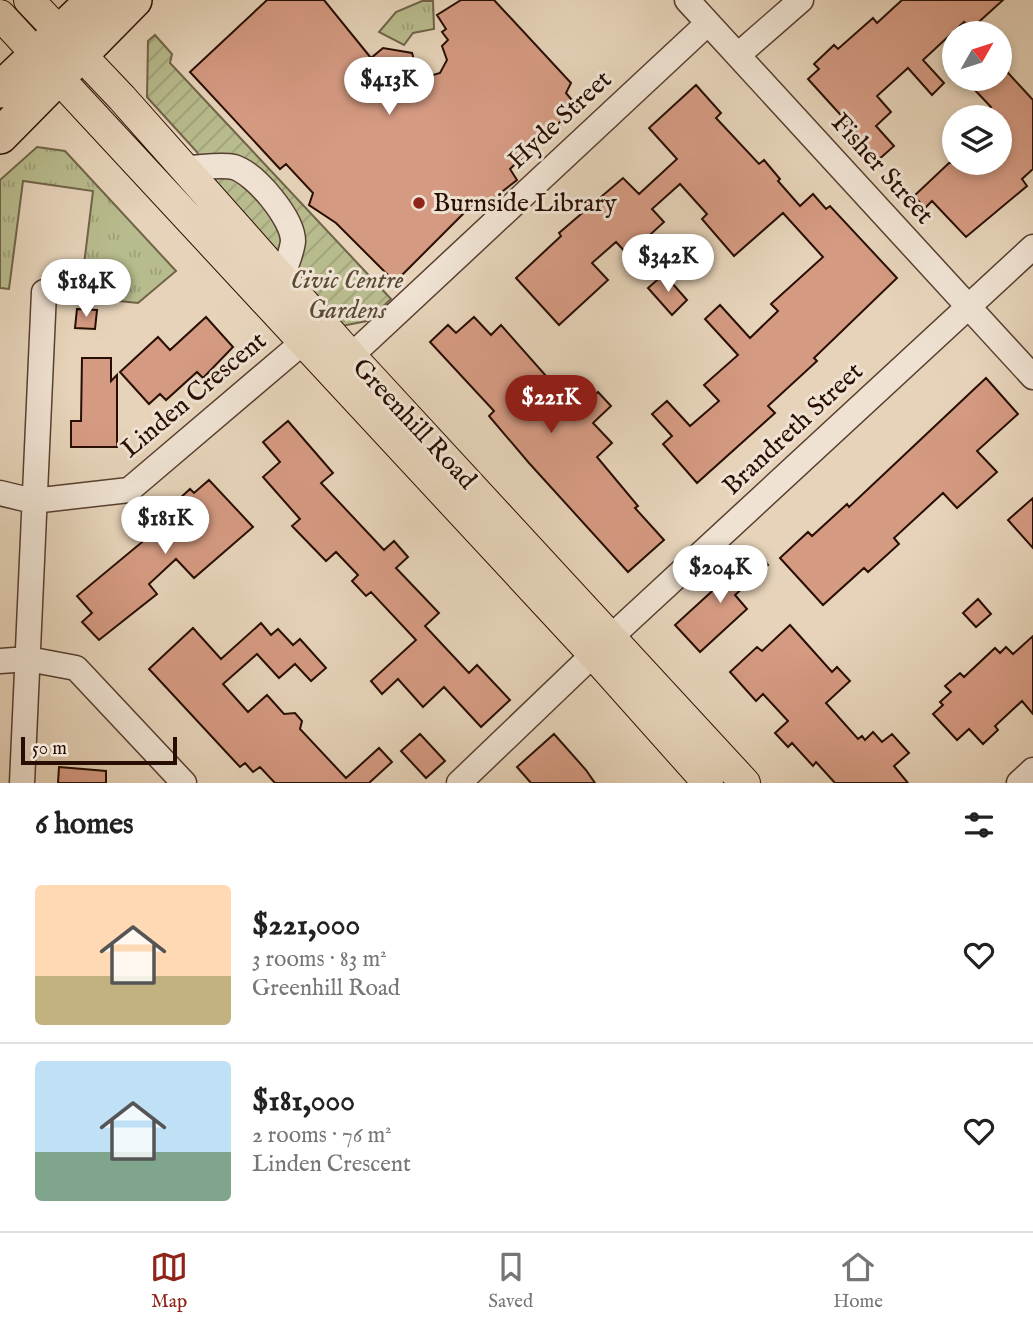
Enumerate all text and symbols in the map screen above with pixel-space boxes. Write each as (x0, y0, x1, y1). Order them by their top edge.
north arrow (942, 21, 1012, 91)
map controls (942, 21, 1012, 175)
pin: $413K (340, 58, 438, 117)
street label: Hyde Street (501, 64, 619, 176)
text: $413K (360, 65, 418, 94)
button: layers (942, 105, 1012, 175)
street label: Fisher Street (824, 107, 941, 231)
place label: Burnside Library (433, 187, 617, 220)
marker: Burnside Library (411, 195, 427, 211)
pin: $342K (619, 234, 717, 294)
text: $342K (638, 242, 698, 271)
pin: $184K (37, 260, 135, 319)
park label: Civic Centre Gardens (291, 264, 404, 327)
text: $184K (57, 267, 115, 296)
street label: Linden Crescent (115, 325, 273, 465)
street label: Greenhill Road (345, 352, 483, 497)
street label: Brandreth Street (716, 355, 870, 503)
pin: $221K (502, 376, 600, 435)
text: $221K (521, 383, 581, 412)
pin: $181K (116, 496, 214, 556)
text: $181K (137, 504, 193, 533)
pin: $204K (671, 546, 769, 605)
text: $204K (689, 553, 751, 582)
scale bar (21, 734, 177, 766)
text: 50 m (32, 737, 67, 761)
text: 6 homes (35, 806, 134, 844)
icon: filters (960, 806, 998, 844)
text: $221,000 (252, 907, 360, 945)
icon: home (91, 913, 175, 997)
icon: heart (960, 936, 998, 974)
text: 3 rooms · 83 m² (252, 945, 387, 974)
text: Greenhill Road (252, 974, 400, 1003)
text: $181,000 (252, 1083, 355, 1121)
icon: home (91, 1089, 175, 1173)
icon: heart (960, 1112, 998, 1150)
text: 2 rooms · 76 m² (252, 1121, 392, 1150)
text: Linden Crescent (252, 1150, 411, 1179)
tab: Map (150, 1248, 188, 1314)
tab: Saved (488, 1248, 533, 1314)
tab: Home (833, 1248, 883, 1314)

